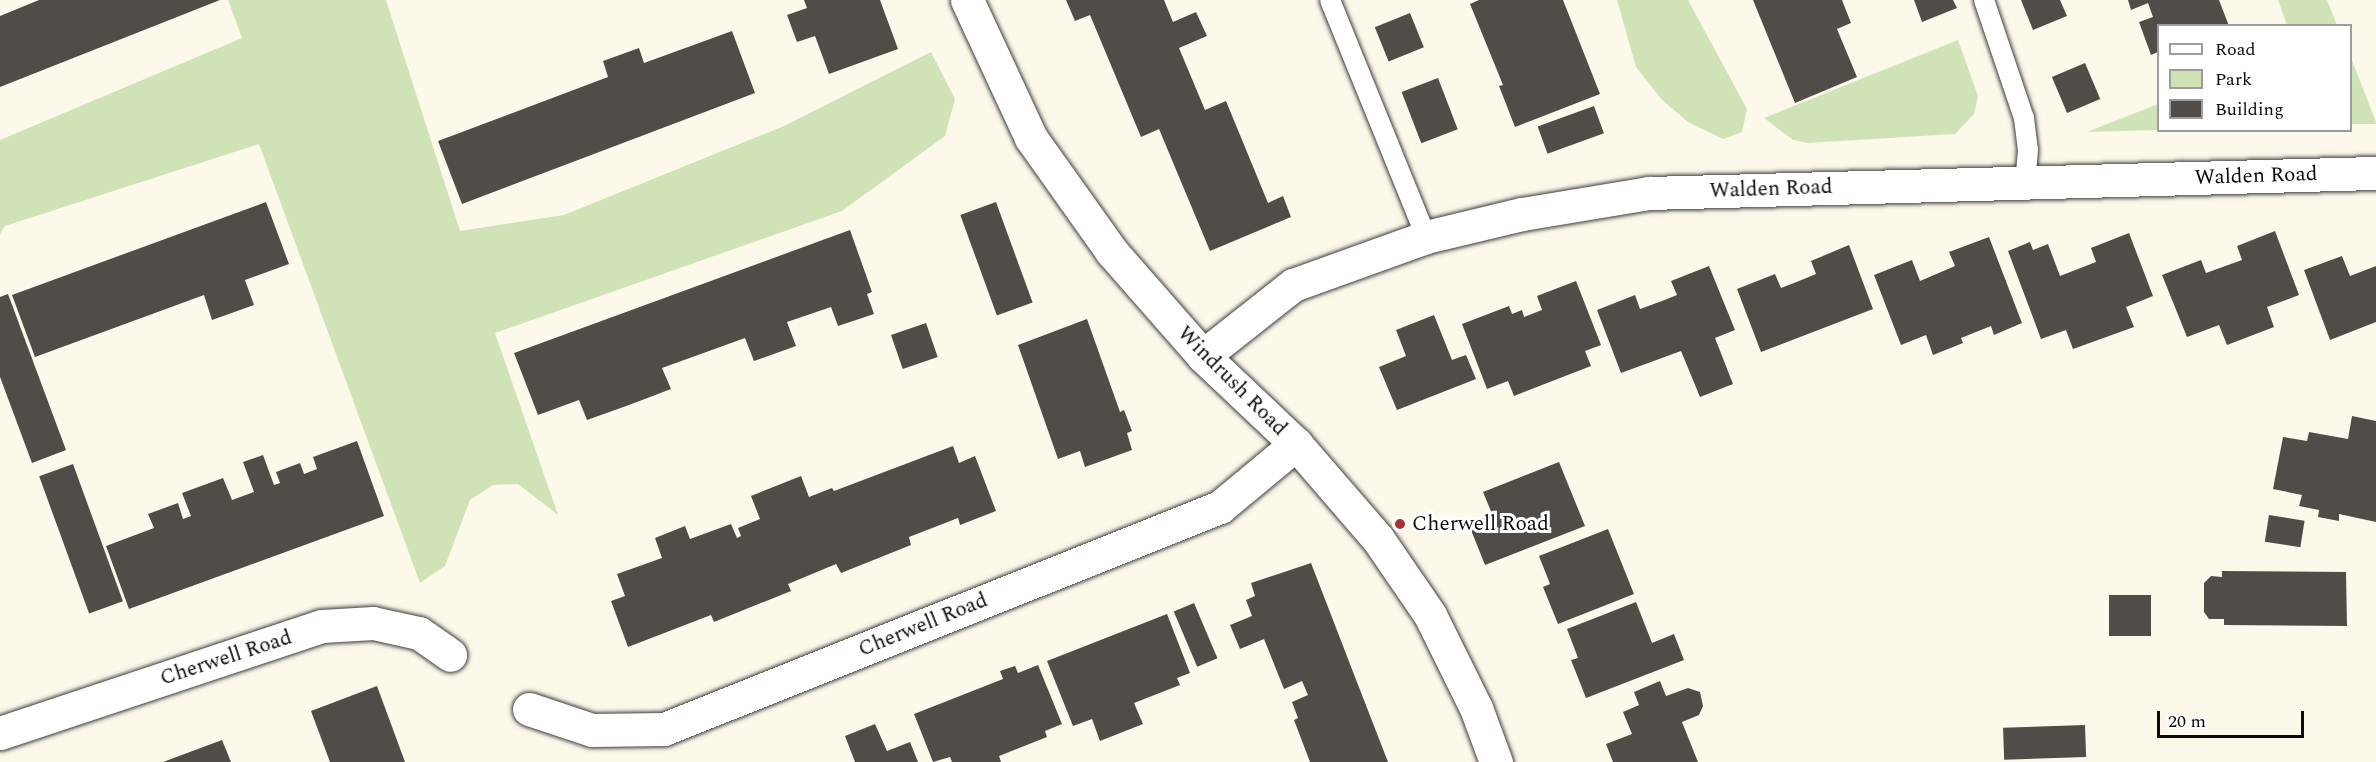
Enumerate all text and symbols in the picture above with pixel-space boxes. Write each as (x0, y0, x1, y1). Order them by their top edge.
legend (2157, 24, 2352, 132)
text: Road (2215, 36, 2256, 63)
text: Park (2215, 66, 2252, 93)
text: Building (2215, 96, 2284, 123)
street label: Walden Road (2194, 161, 2318, 191)
street label: Walden Road (1709, 174, 1833, 204)
street label: Windrush Road (1172, 321, 1292, 441)
place label: Cherwell Road (1412, 511, 1549, 537)
marker: Cherwell Road (1393, 517, 1407, 531)
street label: Cherwell Road (855, 588, 991, 662)
street label: Cherwell Road (157, 625, 295, 691)
scale bar (2160, 699, 2307, 737)
text: 20 m (2168, 708, 2206, 735)

